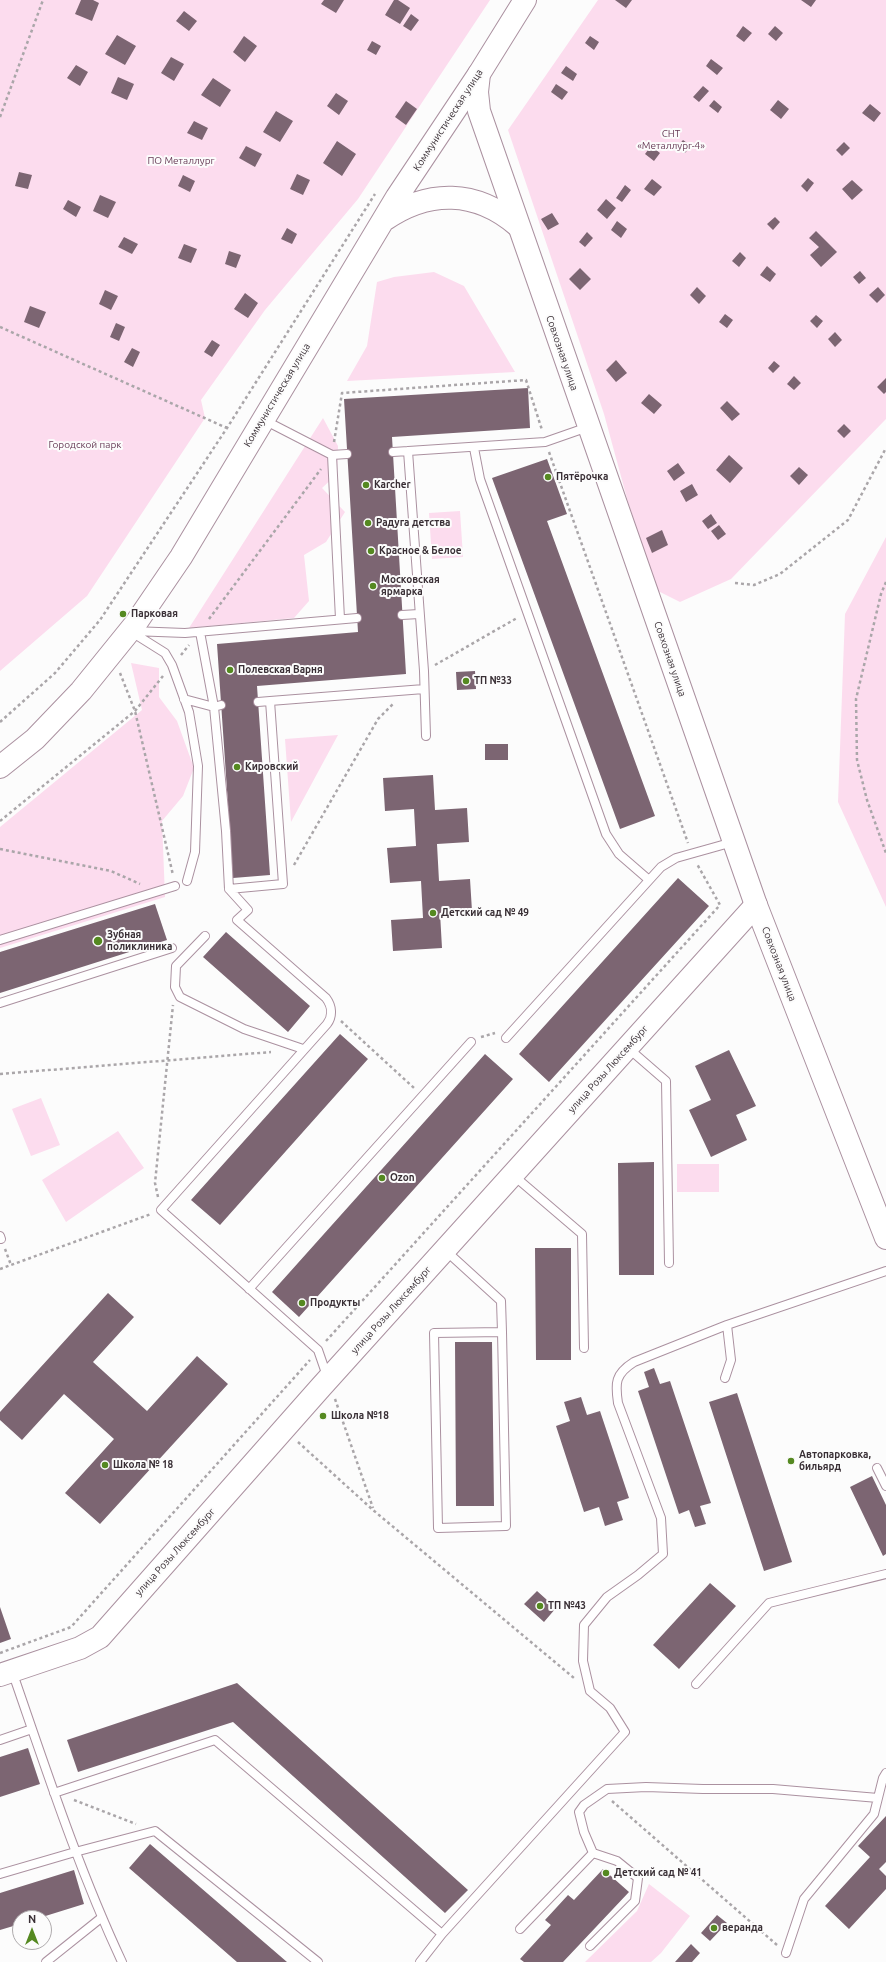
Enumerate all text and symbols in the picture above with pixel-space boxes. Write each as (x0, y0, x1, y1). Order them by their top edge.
street label: Коммунистическая улица (411, 67, 485, 173)
park label: СНТ «Металлург-4» (637, 128, 705, 152)
park label: ПО Металлург (147, 155, 215, 167)
street label: Совхозная улица (543, 314, 581, 392)
street label: Коммунистическая улица (241, 341, 313, 449)
park label: Городской парк (49, 439, 121, 451)
place label: Пятёрочка (556, 471, 608, 483)
marker: Пятёрочка (543, 472, 553, 482)
place label: Karcher (374, 479, 411, 491)
marker: Karcher (361, 480, 371, 490)
place label: Радуга детства (376, 517, 451, 529)
marker: Радуга детства (363, 518, 373, 528)
place label: Красное & Белое (379, 545, 461, 557)
marker: Красное & Белое (366, 546, 376, 556)
place label: Московская ярмарка (381, 574, 440, 598)
marker: Московская ярмарка (368, 581, 378, 591)
place label: Парковая (131, 608, 178, 620)
marker: Парковая (118, 609, 128, 619)
street label: Совхозная улица (651, 620, 689, 698)
place label: Полевская Варня (238, 664, 323, 676)
marker: Полевская Варня (225, 665, 235, 675)
place label: ТП №33 (474, 675, 512, 687)
marker: ТП №33 (461, 676, 471, 686)
place label: Кировский (245, 761, 298, 773)
marker: Кировский (232, 762, 242, 772)
place label: Детский сад № 49 (441, 907, 529, 919)
marker: Детский сад № 49 (428, 908, 438, 918)
street label: Совхозная улица (759, 925, 799, 1003)
place label: Зубная поликлиника (107, 929, 172, 952)
marker: Зубная поликлиника (92, 935, 104, 947)
street label: улица Розы Люксембург (566, 1023, 650, 1115)
place label: Ozon (390, 1172, 415, 1184)
marker: Ozon (377, 1173, 387, 1183)
street label: улица Розы Люксембург (349, 1264, 433, 1356)
place label: Продукты (310, 1297, 360, 1309)
marker: Продукты (297, 1298, 307, 1308)
place label: Школа №18 (331, 1410, 389, 1422)
marker: Школа №18 (318, 1411, 328, 1421)
place label: Автопарковка, бильярд (799, 1449, 871, 1472)
marker: Автопарковка, бильярд (786, 1456, 796, 1466)
place label: Школа № 18 (113, 1459, 173, 1471)
marker: Школа № 18 (100, 1460, 110, 1470)
street label: улица Розы Люксембург (133, 1506, 217, 1598)
place label: ТП №43 (548, 1600, 586, 1612)
marker: ТП №43 (535, 1601, 545, 1611)
place label: Детский сад № 41 (614, 1867, 702, 1879)
marker: Детский сад № 41 (601, 1868, 611, 1878)
north arrow (12, 1910, 52, 1950)
text: N (28, 1913, 36, 1925)
place label: веранда (722, 1922, 763, 1934)
marker: веранда (709, 1923, 719, 1933)

